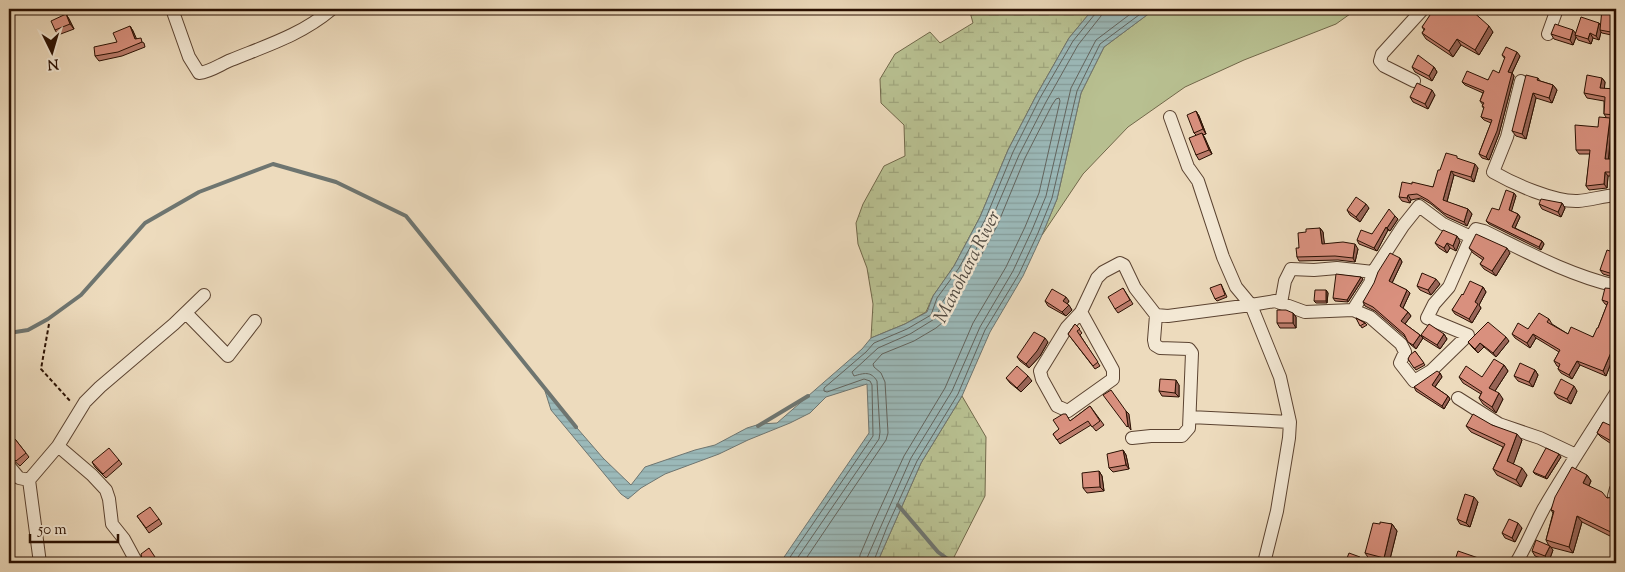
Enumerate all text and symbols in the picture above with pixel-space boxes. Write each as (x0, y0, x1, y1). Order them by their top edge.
north arrow (28, 28, 78, 78)
text: N (47, 53, 59, 73)
water label: Manohara River (928, 206, 1008, 328)
scale bar (30, 512, 118, 544)
text: 50 m (37, 520, 67, 541)

